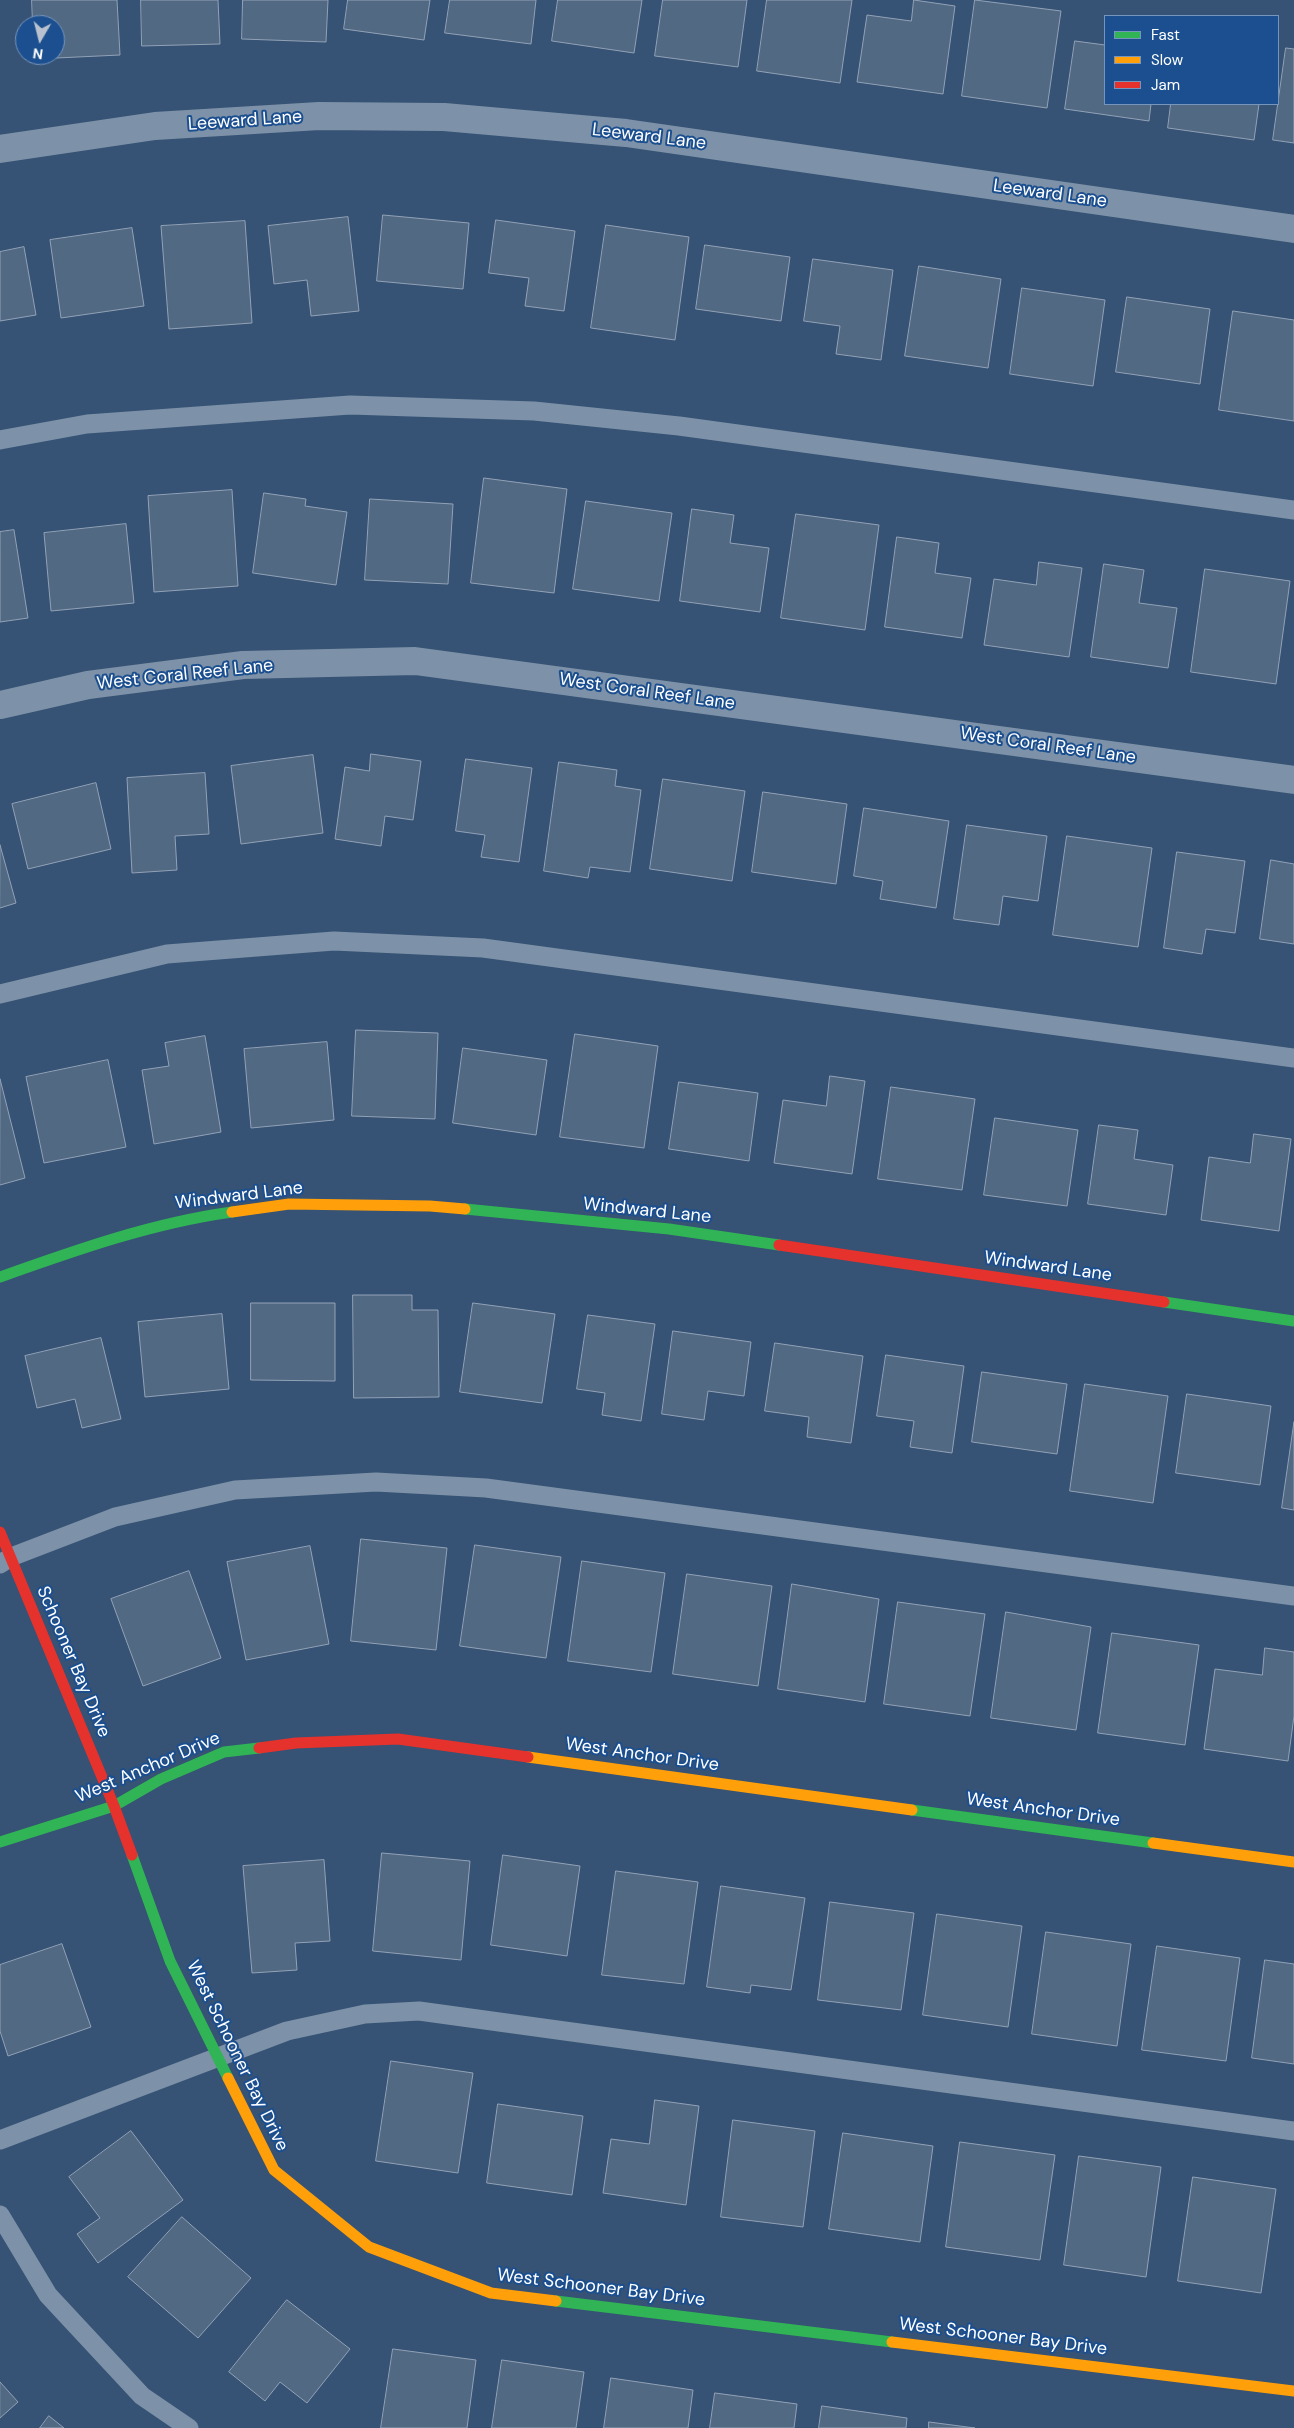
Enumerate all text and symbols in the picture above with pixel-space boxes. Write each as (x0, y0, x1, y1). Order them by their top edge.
north arrow (15, 15, 65, 65)
legend (1104, 15, 1279, 105)
text: Fast (1151, 25, 1180, 45)
text: N (32, 44, 44, 63)
text: Slow (1151, 50, 1183, 70)
text: Jam (1151, 75, 1180, 95)
street label: Leeward Lane (187, 106, 303, 136)
street label: Leeward Lane (591, 119, 707, 155)
street label: Leeward Lane (992, 175, 1108, 213)
street label: West Coral Reef Lane (96, 655, 274, 695)
street label: West Coral Reef Lane (558, 669, 736, 715)
street label: West Coral Reef Lane (959, 723, 1137, 769)
street label: Windward Lane (174, 1177, 304, 1215)
street label: Windward Lane (582, 1194, 712, 1228)
street label: Windward Lane (983, 1247, 1113, 1287)
street label: Schooner Bay Drive (31, 1583, 115, 1741)
street label: West Anchor Drive (72, 1728, 224, 1808)
street label: West Anchor Drive (564, 1734, 720, 1776)
street label: West Anchor Drive (965, 1789, 1121, 1831)
street label: West Schooner Bay Drive (181, 1957, 293, 2155)
street label: West Schooner Bay Drive (496, 2265, 706, 2311)
street label: West Schooner Bay Drive (898, 2314, 1108, 2360)

